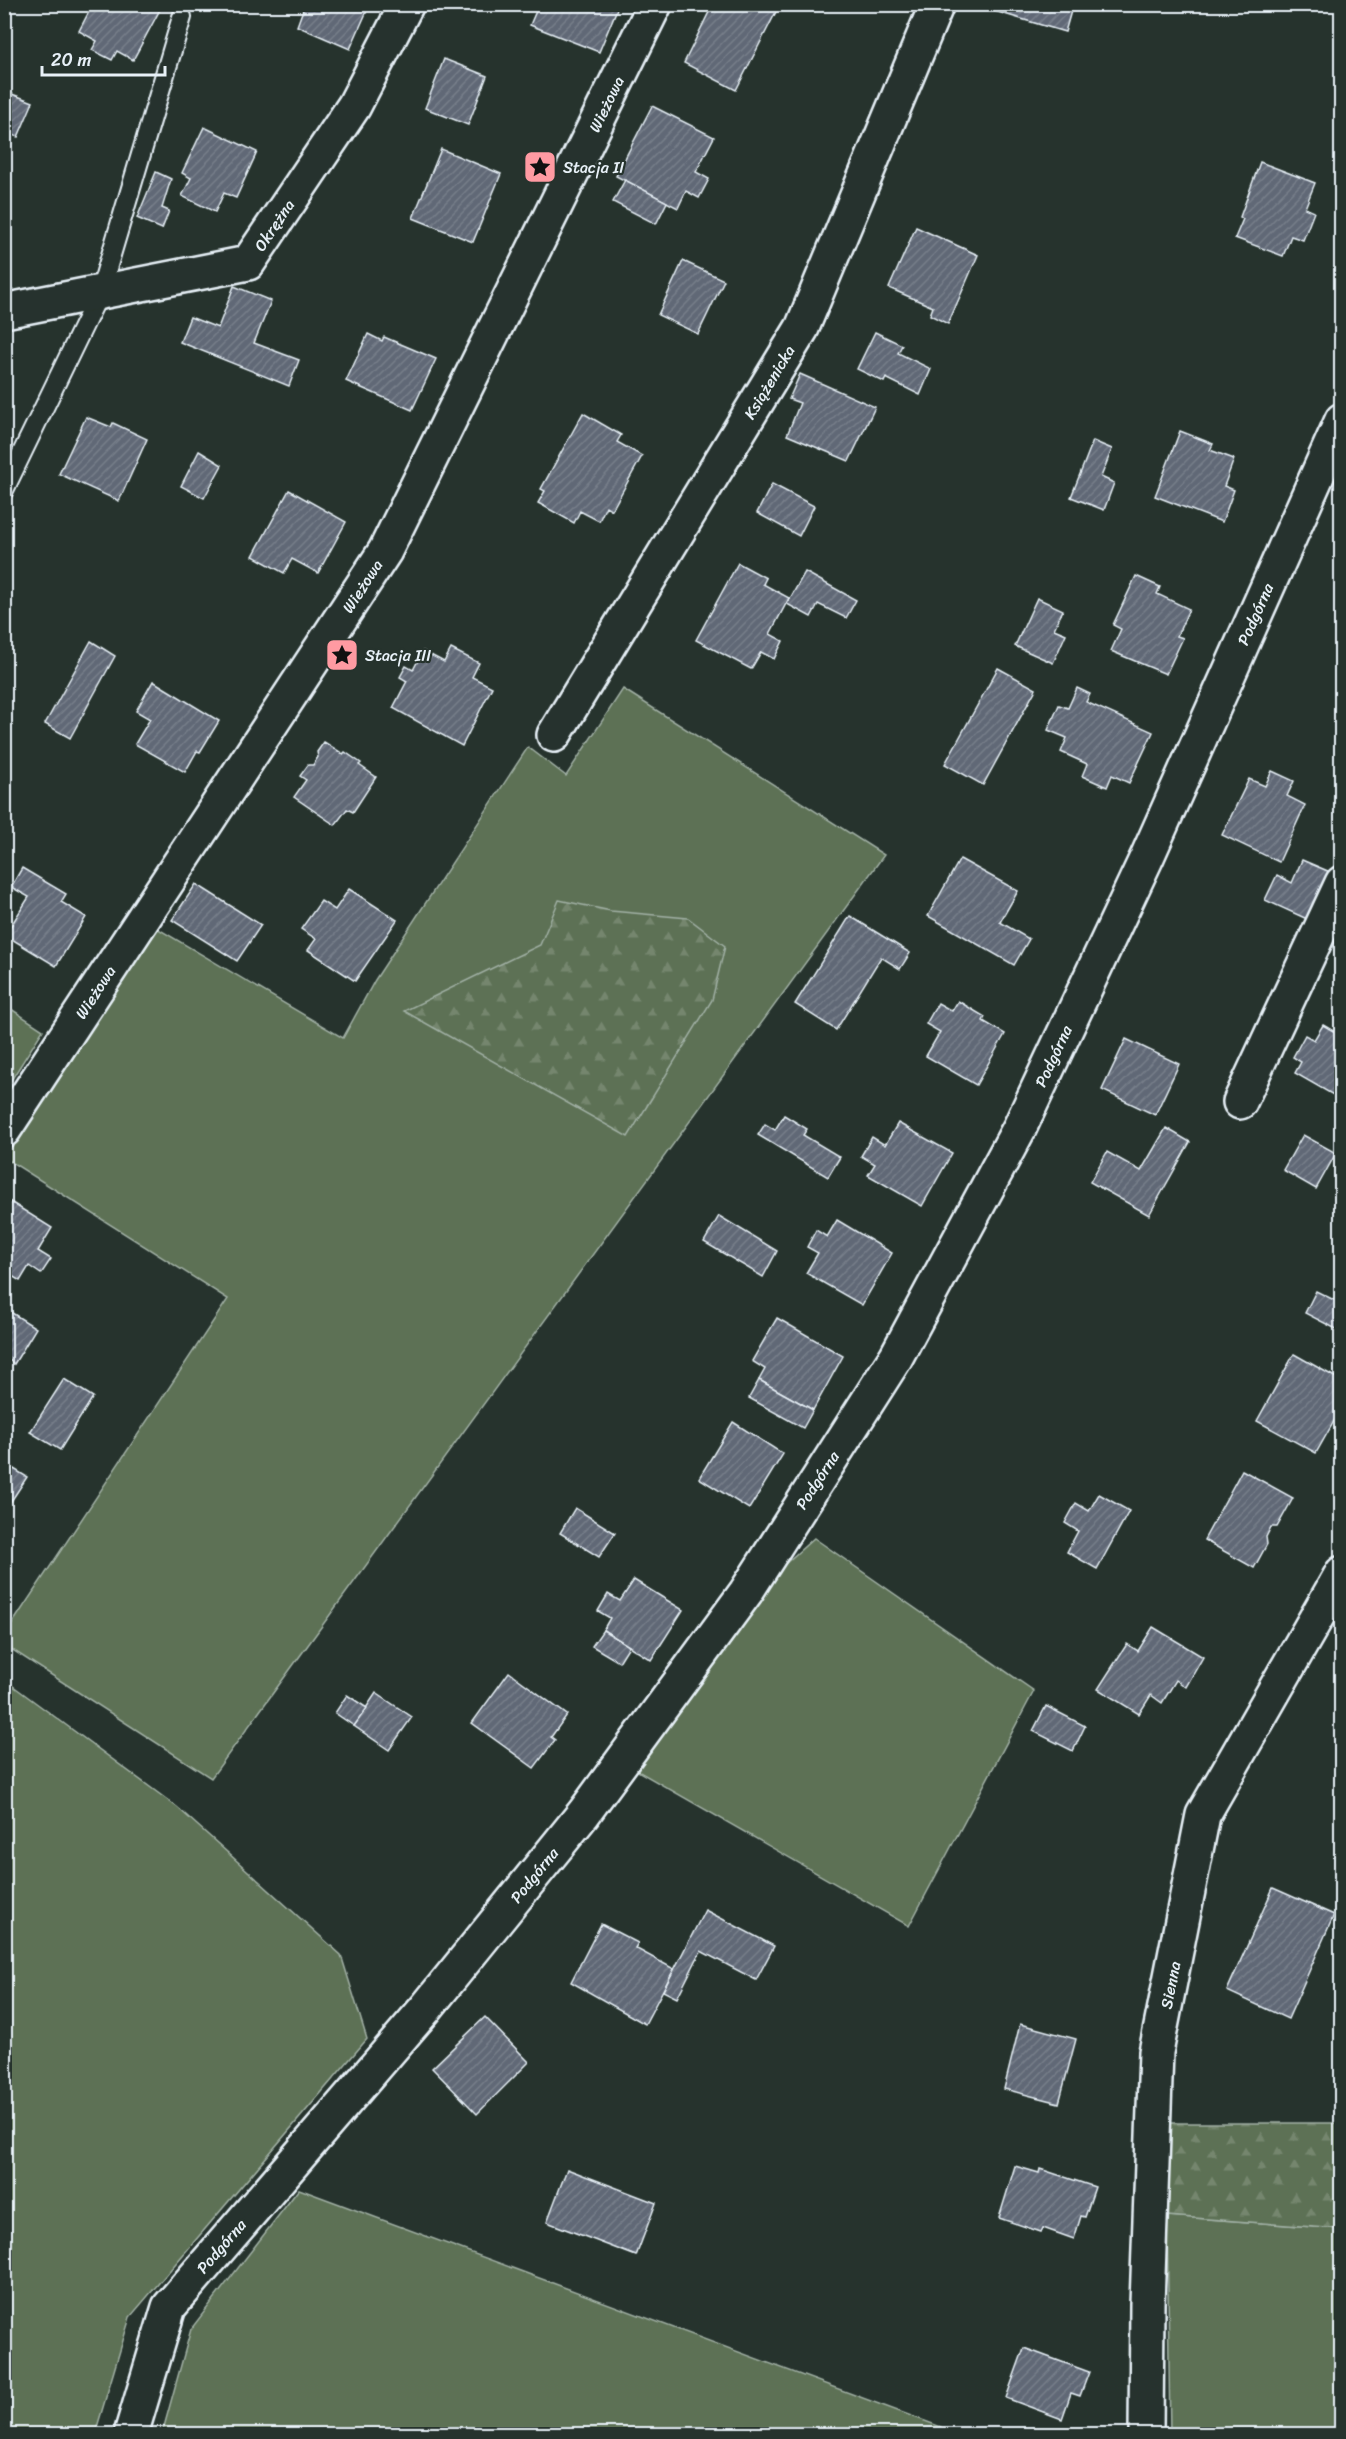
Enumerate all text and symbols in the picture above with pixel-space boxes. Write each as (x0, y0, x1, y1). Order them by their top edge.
scale bar (42, 39, 165, 77)
text: 20 m (51, 44, 91, 76)
street label: Wieżowa (580, 71, 633, 137)
place icon: Stacja II (522, 149, 558, 185)
place label: Stacja II (563, 153, 624, 182)
street label: Okrężna (246, 193, 303, 257)
street label: Książenicka (736, 339, 803, 425)
street label: Wieżowa (334, 553, 391, 619)
street label: Podgórna (1229, 577, 1282, 650)
place icon: Stacja III (324, 637, 360, 673)
place label: Stacja III (365, 641, 431, 670)
street label: Wieżowa (67, 959, 124, 1025)
street label: Podgórna (1026, 1019, 1081, 1092)
street label: Podgórna (787, 1444, 848, 1516)
street label: Podgórna (502, 1840, 567, 1910)
street label: Sienna (1152, 1959, 1189, 2011)
street label: Podgórna (189, 2211, 255, 2281)

